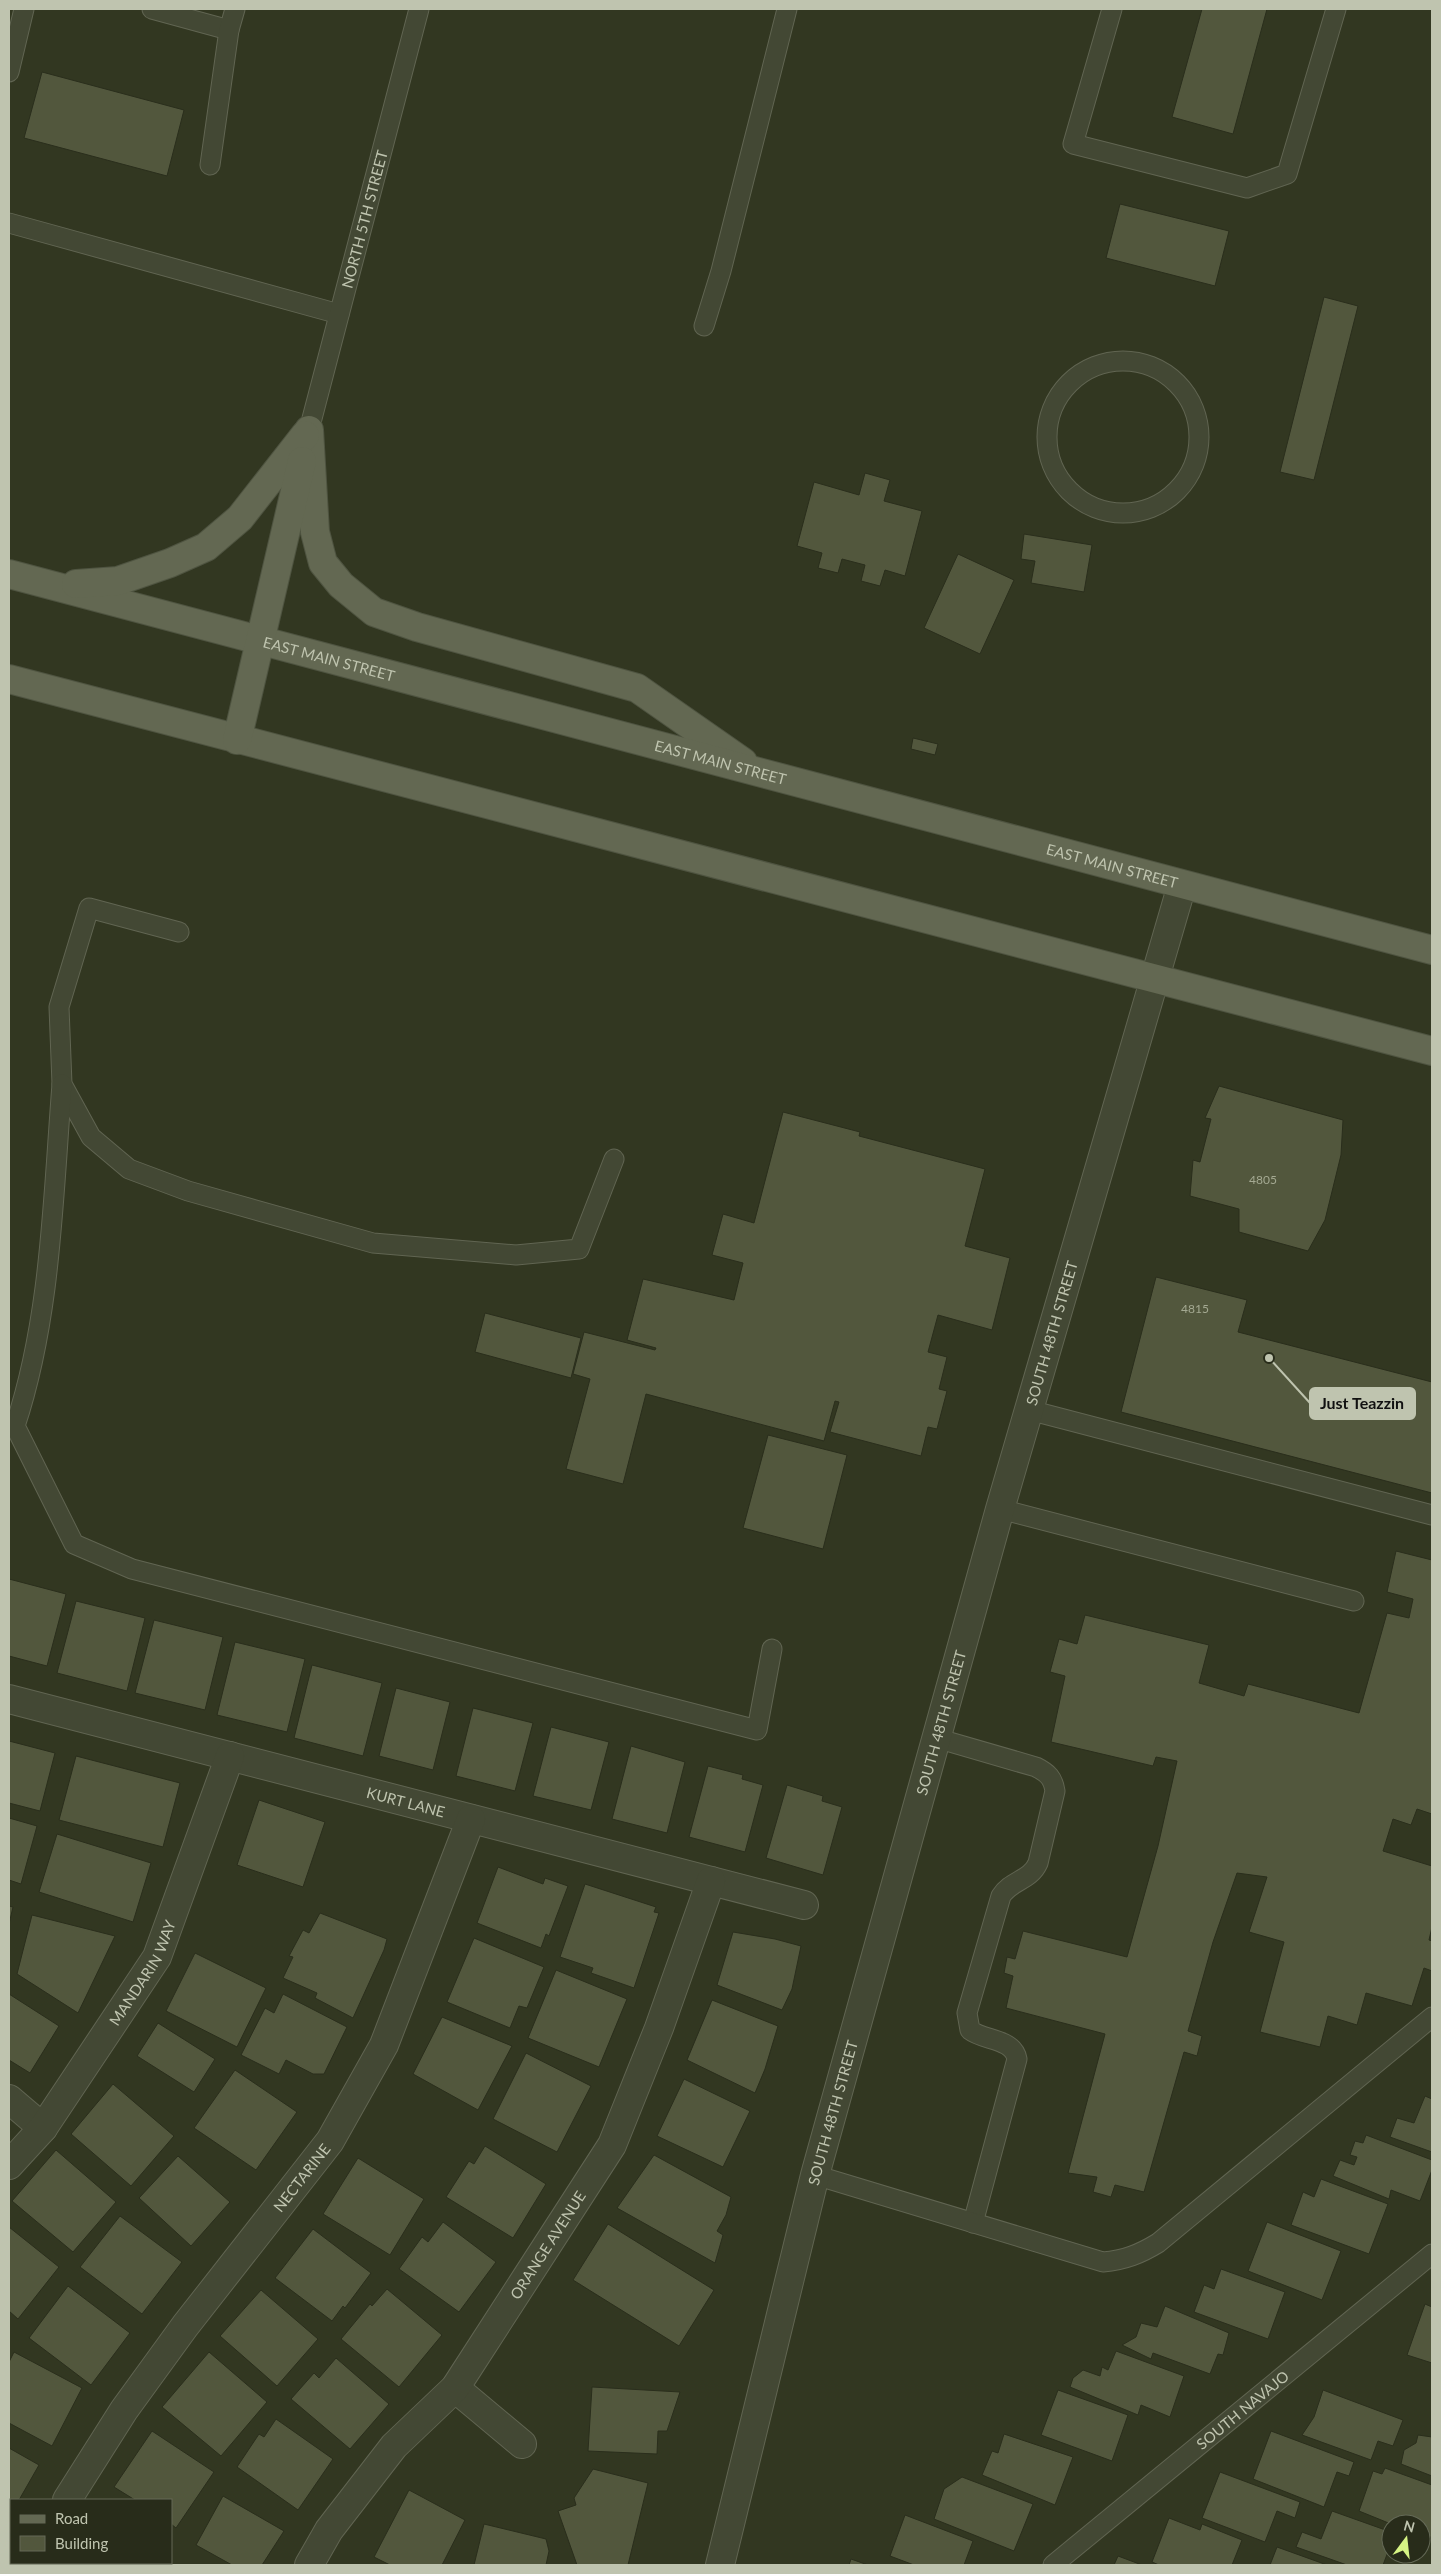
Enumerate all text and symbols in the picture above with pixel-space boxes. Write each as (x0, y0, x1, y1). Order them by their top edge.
street label: NORTH 5TH STREET (337, 148, 391, 290)
street label: EAST MAIN STREET (261, 633, 397, 685)
street label: EAST MAIN STREET (653, 736, 788, 788)
street label: EAST MAIN STREET (1044, 839, 1180, 892)
house number: 4805 (1249, 1172, 1277, 1187)
street label: SOUTH 48TH STREET (1022, 1259, 1081, 1407)
house number: 4815 (1181, 1301, 1209, 1316)
callout: Just Teazzin (1310, 1388, 1415, 1419)
text: Just Teazzin (1320, 1393, 1404, 1412)
street label: SOUTH 48TH STREET (912, 1648, 969, 1797)
street label: KURT LANE (365, 1783, 447, 1821)
street label: MANDARIN WAY (105, 1917, 179, 2029)
street label: SOUTH 48TH STREET (804, 2038, 861, 2187)
street label: NECTARINE (269, 2140, 334, 2215)
street label: ORANGE AVENUE (506, 2187, 589, 2302)
street label: SOUTH NAVAJO (1193, 2366, 1292, 2453)
legend (10, 2499, 172, 2564)
text: Road (55, 2509, 88, 2527)
north arrow (1381, 2514, 1431, 2564)
text: N (1402, 2516, 1417, 2536)
text: Building (55, 2534, 108, 2552)

